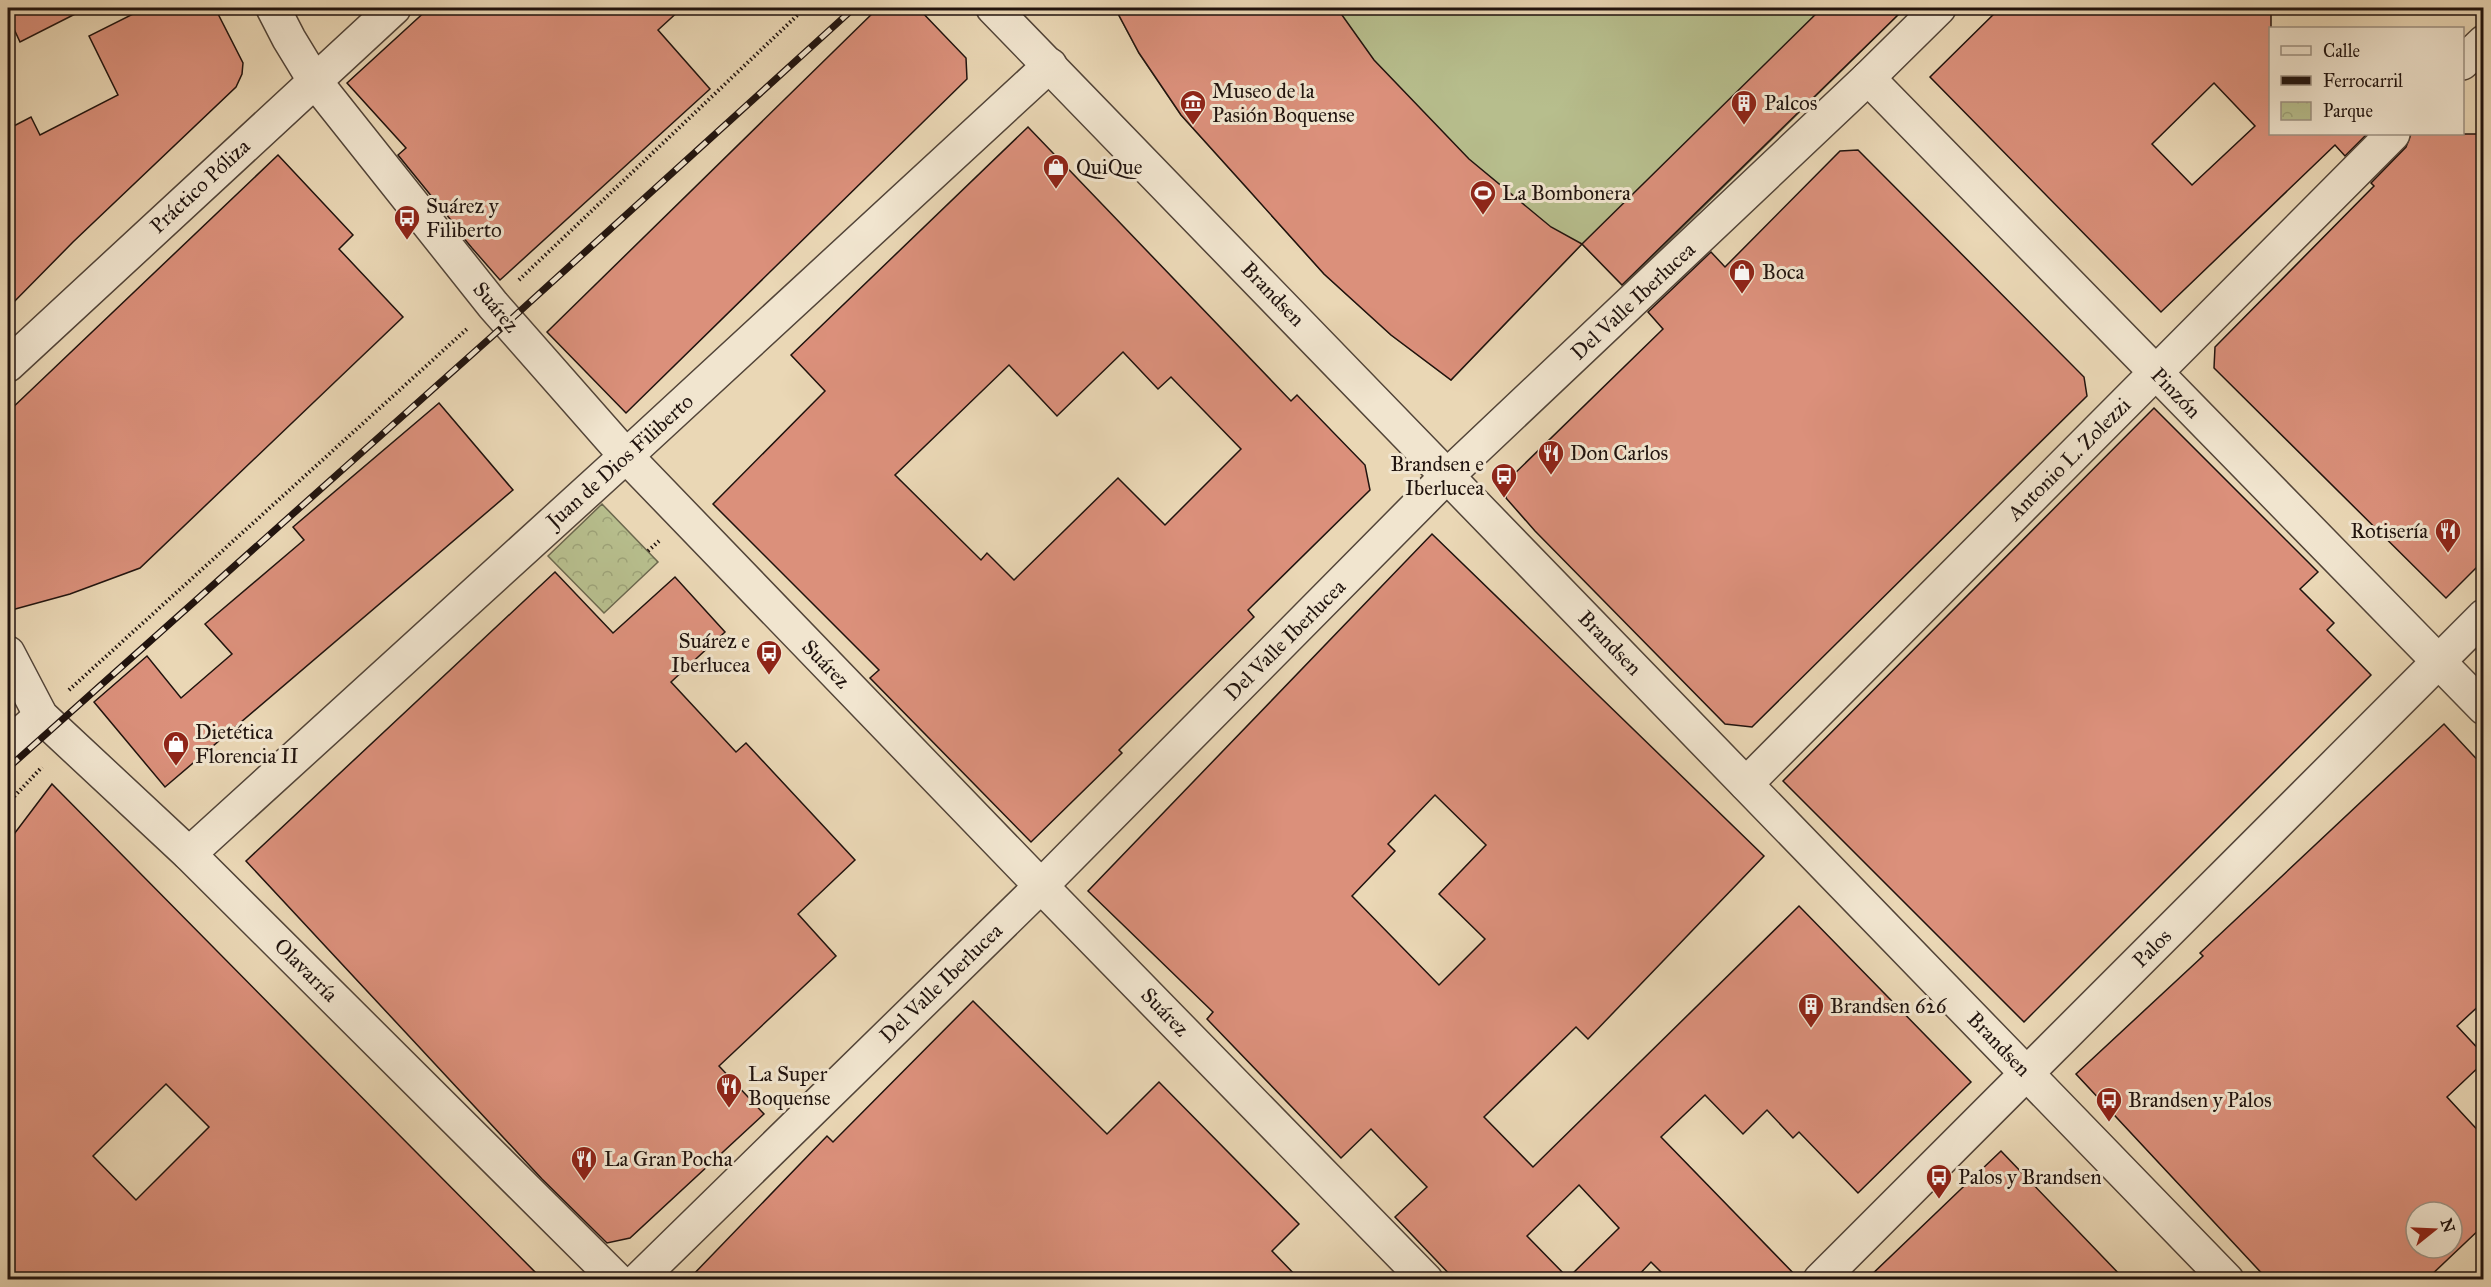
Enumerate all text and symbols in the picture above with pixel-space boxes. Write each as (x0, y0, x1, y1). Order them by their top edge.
legend (2269, 27, 2464, 135)
text: Calle (2323, 40, 2360, 62)
text: Ferrocarril (2323, 70, 2403, 92)
place label: Museo de la Pasión Boquense (1212, 78, 1355, 128)
museum icon: Museo de la Pasión Boquense (1178, 88, 1208, 126)
building icon: Palcos (1729, 88, 1759, 126)
place label: Palcos (1764, 90, 1817, 116)
text: Parque (2323, 100, 2373, 123)
street label: Práctico Póliza (145, 133, 255, 239)
shop icon: QuiQue (1041, 152, 1071, 190)
place label: QuiQue (1076, 154, 1143, 180)
sports icon: La Bombonera (1468, 178, 1498, 216)
place label: La Bombonera (1502, 180, 1631, 206)
place label: Suárez y Filiberto (426, 193, 502, 243)
bus stop icon: Suárez y Filiberto (392, 203, 422, 241)
street label: Del Valle Iberlucea (1565, 237, 1701, 365)
street label: Brandsen (1236, 256, 1310, 332)
shop icon: Boca (1727, 257, 1757, 295)
place label: Boca (1762, 259, 1804, 285)
street label: Suárez (467, 276, 525, 338)
street label: Pinzón (2145, 362, 2207, 424)
street label: Juan de Dios Filiberto (540, 388, 699, 535)
street label: Antonio L. Zolezzi (2001, 392, 2136, 527)
restaurant icon: Don Carlos (1536, 438, 1566, 476)
place label: Don Carlos (1570, 440, 1668, 466)
place label: Brandsen e Iberlucea (1391, 451, 1484, 501)
bus stop icon: Brandsen e Iberlucea (1489, 461, 1519, 499)
restaurant icon: Rotisería (2433, 516, 2463, 554)
place label: Rotisería (2351, 518, 2428, 544)
street label: Del Valle Iberlucea (1219, 574, 1351, 706)
street label: Brandsen (1573, 605, 1647, 681)
place label: Suárez e Iberlucea (671, 628, 750, 678)
street label: Suárez (796, 634, 856, 694)
bus stop icon: Suárez e Iberlucea (754, 638, 784, 676)
place label: Dietética Florencia II (195, 719, 299, 769)
shop icon: Dietética Florencia II (161, 729, 191, 767)
street label: Del Valle Iberlucea (874, 918, 1008, 1048)
street label: Palos (2127, 923, 2177, 973)
street label: Olavarría (269, 933, 343, 1007)
street label: Suárez (1135, 982, 1195, 1042)
building icon: Brandsen 626 (1796, 991, 1826, 1029)
place label: Brandsen 626 (1830, 993, 1948, 1019)
street label: Brandsen (1962, 1006, 2036, 1082)
place label: La Super Boquense (748, 1061, 831, 1111)
restaurant icon: La Super Boquense (714, 1071, 744, 1109)
bus stop icon: Brandsen y Palos (2094, 1085, 2124, 1123)
place label: Brandsen y Palos (2128, 1087, 2272, 1113)
restaurant icon: La Gran Pocha (569, 1144, 599, 1182)
place label: La Gran Pocha (604, 1146, 733, 1172)
bus stop icon: Palos y Brandsen (1924, 1162, 1954, 1200)
place label: Palos y Brandsen (1958, 1164, 2102, 1190)
north arrow (2404, 1200, 2464, 1260)
text: N (2437, 1216, 2459, 1235)

